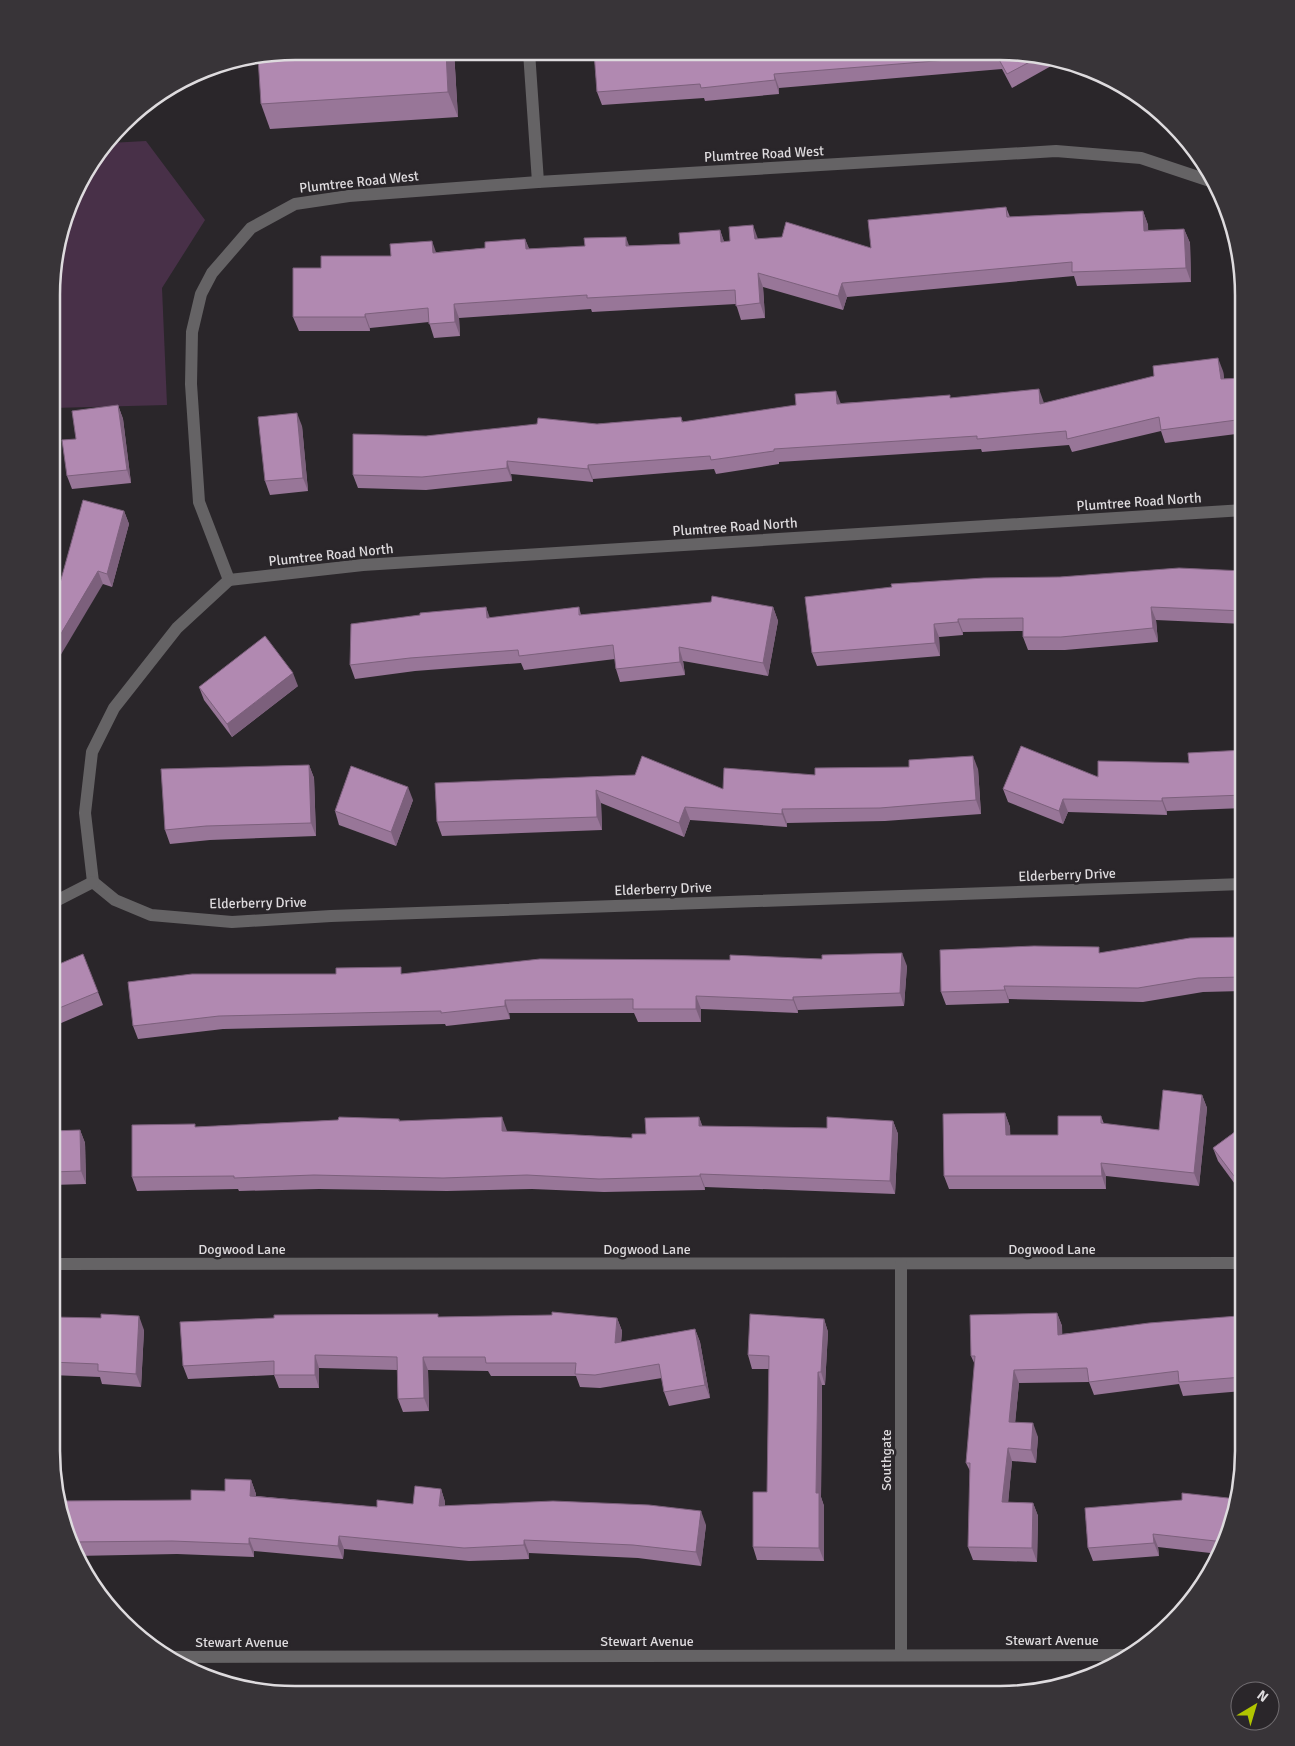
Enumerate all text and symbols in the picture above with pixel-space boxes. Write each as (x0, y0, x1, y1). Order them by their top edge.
street label: Plumtree Road West (704, 142, 824, 166)
street label: Plumtree Road West (298, 167, 420, 197)
street label: Plumtree Road North (1076, 489, 1202, 515)
street label: Plumtree Road North (672, 514, 798, 540)
street label: Plumtree Road North (268, 540, 394, 570)
street label: Elderberry Drive (1018, 865, 1116, 885)
street label: Elderberry Drive (614, 879, 712, 899)
street label: Elderberry Drive (209, 894, 307, 912)
street label: Dogwood Lane (198, 1241, 286, 1258)
street label: Dogwood Lane (603, 1241, 691, 1258)
street label: Dogwood Lane (1008, 1241, 1096, 1258)
street label: Southgate (878, 1429, 895, 1491)
street label: Stewart Avenue (1005, 1632, 1099, 1649)
street label: Stewart Avenue (600, 1633, 694, 1650)
street label: Stewart Avenue (195, 1634, 289, 1651)
north arrow (1230, 1681, 1280, 1731)
text: N (1254, 1686, 1272, 1706)

